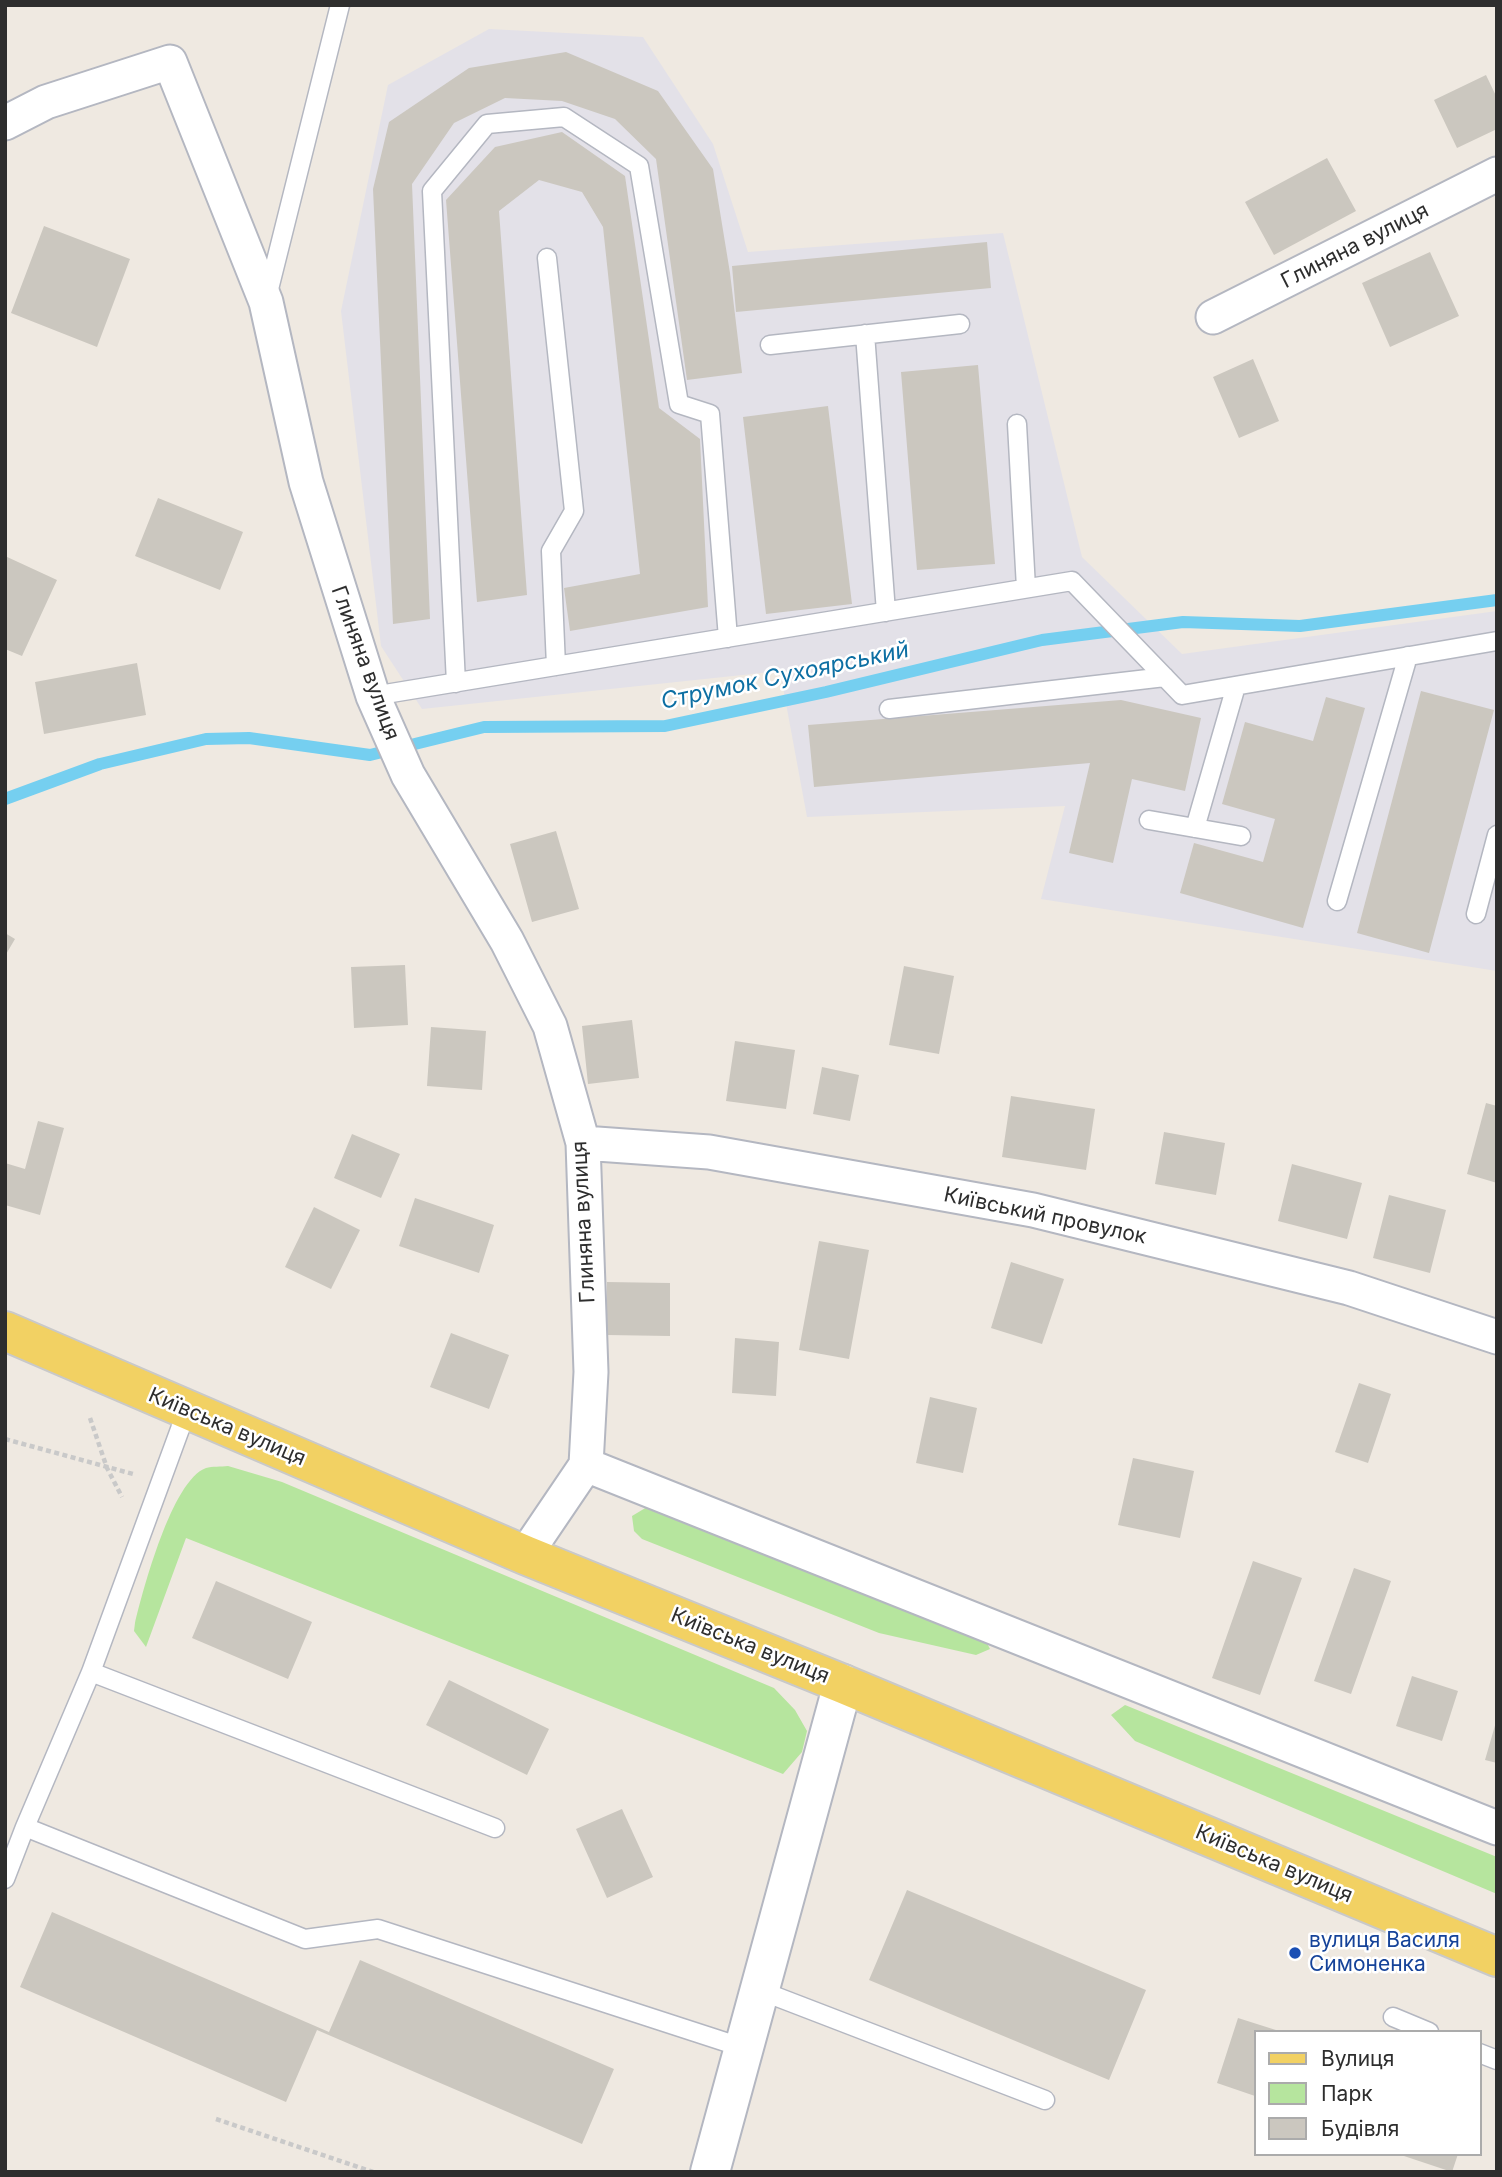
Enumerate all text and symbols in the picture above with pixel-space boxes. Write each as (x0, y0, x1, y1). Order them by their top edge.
street label: Глиняна вулиця (1277, 198, 1433, 294)
street label: Глиняна вулиця (325, 582, 405, 744)
water label: Струмок Сухоярський (658, 636, 912, 716)
street label: Глиняна вулиця (567, 1140, 601, 1304)
street label: Київський провулок (941, 1182, 1149, 1250)
street label: Київська вулиця (145, 1383, 309, 1471)
street label: Київська вулиця (667, 1603, 833, 1689)
street label: Київська вулиця (1192, 1820, 1356, 1908)
place label: вулиця Василя Симоненка (1309, 1928, 1460, 1978)
marker: вулиця Василя Симоненка (1287, 1945, 1303, 1961)
legend (1254, 2030, 1481, 2156)
text: Вулиця (1321, 2046, 1394, 2071)
text: Парк (1321, 2081, 1373, 2106)
text: Будівля (1321, 2116, 1399, 2141)

